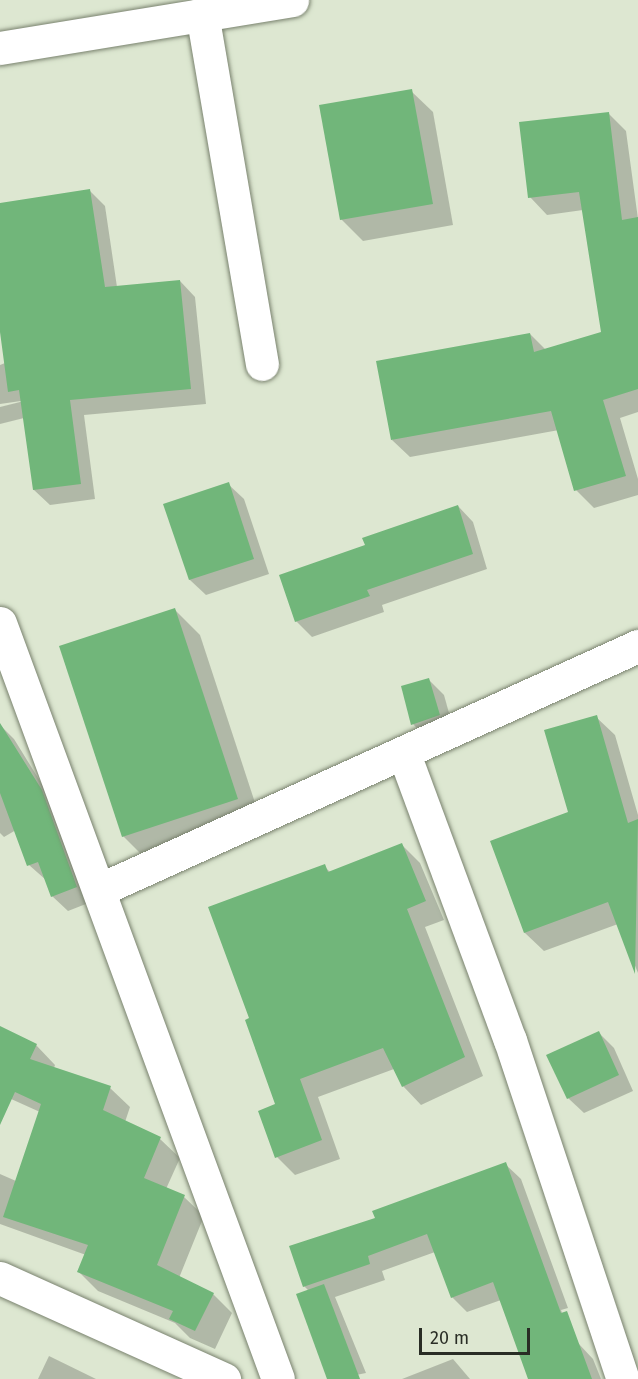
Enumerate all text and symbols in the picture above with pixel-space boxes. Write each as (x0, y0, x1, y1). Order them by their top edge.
scale bar (422, 1316, 533, 1354)
text: 20 m (430, 1327, 469, 1349)

